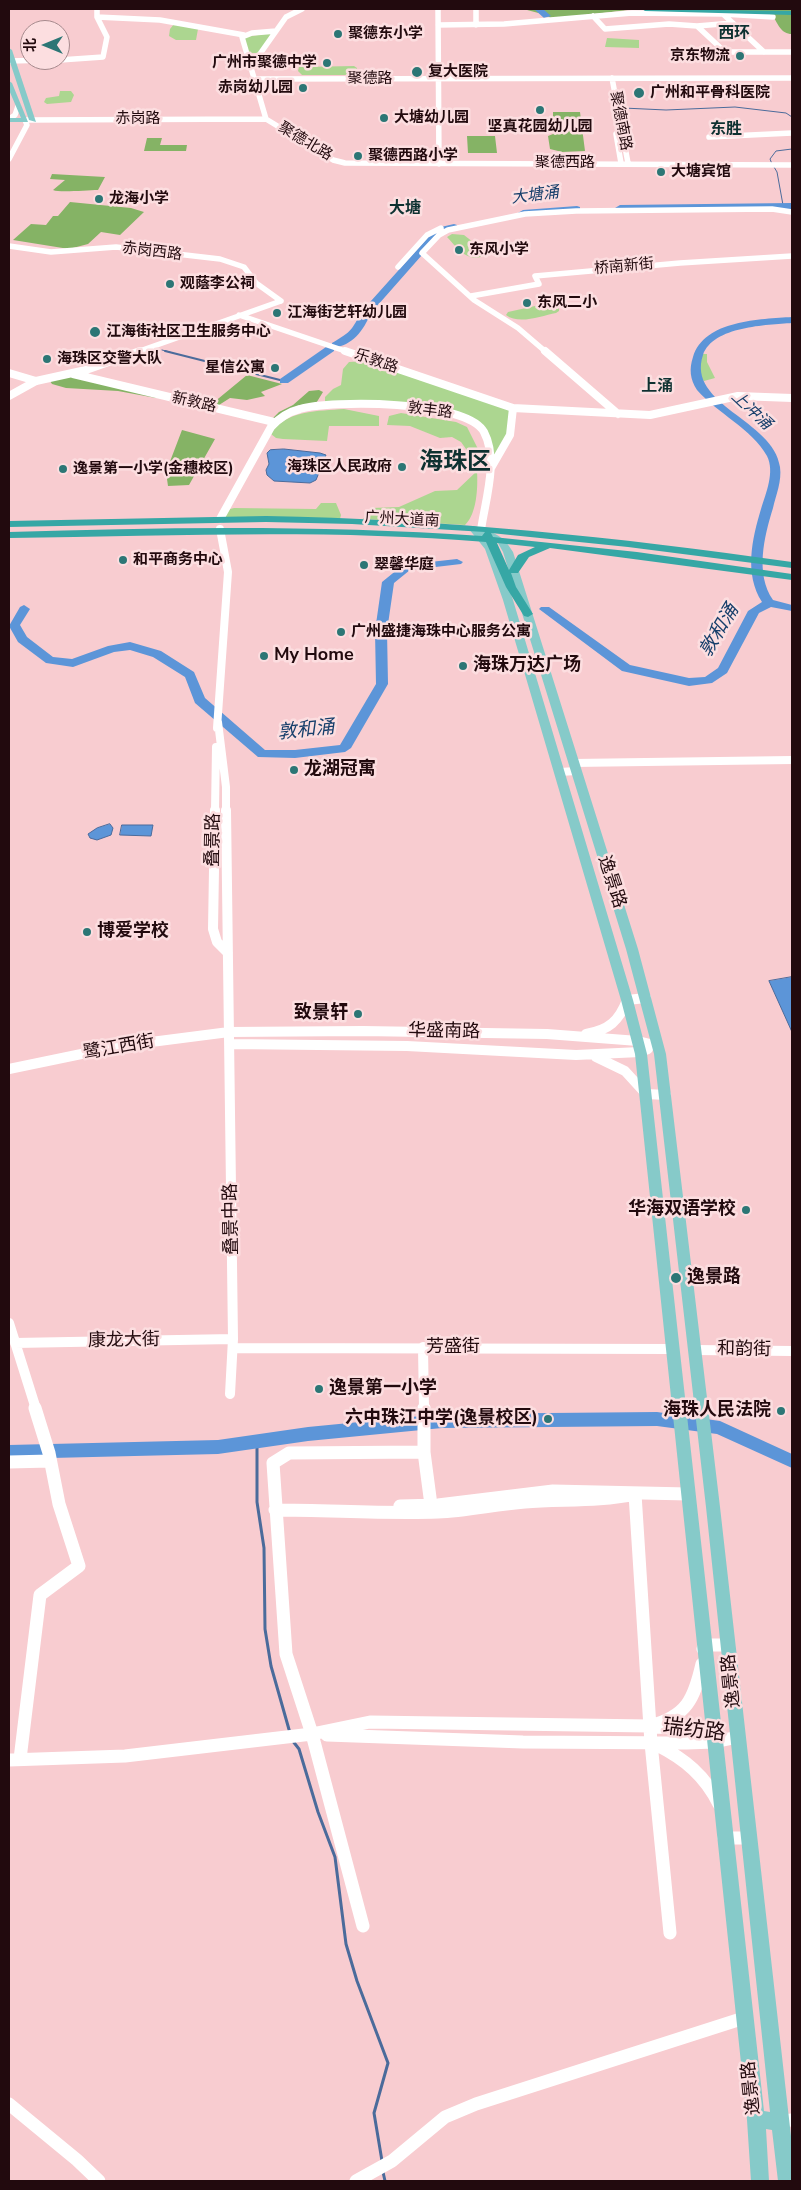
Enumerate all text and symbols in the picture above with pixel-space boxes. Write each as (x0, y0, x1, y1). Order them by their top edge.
north arrow (20, 20, 70, 70)
district label: 西环 (718, 24, 750, 44)
place label: 聚德东小学 (348, 25, 423, 43)
marker: 聚德东小学 (332, 28, 344, 40)
text: 北 (21, 38, 40, 52)
place label: 京东物流 (670, 47, 730, 65)
marker: 京东物流 (734, 50, 746, 62)
place label: 广州市聚德中学 (212, 54, 317, 72)
marker: 广州市聚德中学 (321, 57, 333, 69)
place label: 复大医院 (428, 63, 488, 81)
marker: 复大医院 (410, 65, 424, 79)
street label: 聚德路 (348, 70, 392, 88)
place label: 赤岗幼儿园 (218, 79, 293, 97)
marker: 赤岗幼儿园 (297, 82, 309, 94)
place label: 广州和平骨科医院 (650, 84, 770, 102)
marker: 广州和平骨科医院 (632, 86, 646, 100)
street label: 聚德南路 (605, 90, 635, 152)
marker: 坚真花园幼儿园 (534, 104, 546, 116)
place label: 大塘幼儿园 (394, 109, 469, 127)
street label: 赤岗路 (116, 110, 160, 128)
marker: 大塘幼儿园 (378, 112, 390, 124)
place label: 坚真花园幼儿园 (488, 118, 592, 136)
street label: 聚德北路 (275, 119, 335, 165)
district label: 东胜 (710, 120, 742, 140)
place label: 聚德西路小学 (368, 147, 458, 165)
marker: 聚德西路小学 (352, 150, 364, 162)
street label: 聚德西路 (535, 154, 595, 172)
place label: 大塘宾馆 (671, 163, 731, 181)
marker: 大塘宾馆 (655, 166, 667, 178)
water label: 大塘涌 (510, 184, 560, 208)
place label: 龙海小学 (109, 190, 169, 208)
marker: 龙海小学 (93, 193, 105, 205)
district label: 大塘 (389, 199, 421, 219)
street label: 赤岗西路 (121, 239, 183, 265)
place label: 东风小学 (469, 241, 529, 259)
marker: 东风小学 (453, 244, 465, 256)
street label: 桥南新街 (593, 255, 655, 279)
place label: 观蔭李公祠 (180, 275, 255, 293)
marker: 观蔭李公祠 (164, 278, 176, 290)
place label: 东风二小 (537, 294, 597, 312)
marker: 东风二小 (521, 297, 533, 309)
place label: 江海街艺轩幼儿园 (287, 304, 407, 322)
marker: 江海街艺轩幼儿园 (271, 307, 283, 319)
place label: 江海街社区卫生服务中心 (106, 323, 271, 341)
marker: 江海街社区卫生服务中心 (88, 325, 102, 339)
street label: 乐敦路 (352, 346, 400, 378)
place label: 海珠区交警大队 (57, 350, 162, 368)
marker: 海珠区交警大队 (41, 353, 53, 365)
place label: 星信公寓 (205, 359, 265, 377)
marker: 星信公寓 (269, 362, 281, 374)
district label: 上涌 (641, 377, 673, 397)
water label: 上冲涌 (727, 388, 775, 434)
street label: 新敦路 (170, 389, 218, 417)
street label: 敦丰路 (407, 399, 453, 423)
district label: 海珠区 (419, 449, 491, 477)
place label: 海珠区人民政府 (287, 458, 392, 476)
place label: 逸景第一小学(金穗校区) (73, 460, 234, 478)
marker: 海珠区人民政府 (396, 461, 408, 473)
marker: 逸景第一小学(金穗校区) (57, 463, 69, 475)
street label: 广州大道南 (364, 509, 440, 531)
place label: 和平商务中心 (133, 551, 223, 569)
marker: 和平商务中心 (117, 554, 129, 566)
place label: 翠馨华庭 (374, 556, 434, 574)
marker: 翠馨华庭 (358, 559, 370, 571)
water label: 敦和涌 (696, 601, 744, 661)
place label: 广州盛捷海珠中心服务公寓 (351, 623, 531, 641)
marker: 广州盛捷海珠中心服务公寓 (335, 626, 347, 638)
place label: My Home (274, 645, 354, 667)
marker: My Home (258, 650, 270, 662)
place label: 海珠万达广场 (473, 655, 581, 677)
marker: 海珠万达广场 (457, 660, 469, 672)
water label: 敦和涌 (276, 717, 336, 745)
place label: 龙湖冠寓 (304, 759, 376, 781)
marker: 龙湖冠寓 (288, 764, 300, 776)
street label: 叠景路 (203, 813, 225, 867)
street label: 逸景路 (592, 853, 630, 911)
place label: 博爱学校 (97, 921, 169, 943)
marker: 博爱学校 (81, 926, 93, 938)
place label: 致景轩 (294, 1003, 348, 1025)
marker: 致景轩 (352, 1008, 364, 1020)
street label: 华盛南路 (408, 1021, 480, 1043)
street label: 鹭江西街 (82, 1031, 156, 1065)
street label: 叠景中路 (221, 1183, 243, 1255)
place label: 华海双语学校 (628, 1199, 736, 1221)
marker: 华海双语学校 (740, 1204, 752, 1216)
place label: 逸景路 (687, 1267, 741, 1289)
marker: 逸景路 (669, 1271, 683, 1285)
street label: 康龙大街 (88, 1330, 160, 1352)
street label: 芳盛街 (426, 1337, 480, 1359)
street label: 和韵街 (717, 1339, 771, 1361)
place label: 逸景第一小学 (329, 1378, 437, 1400)
marker: 逸景第一小学 (313, 1383, 325, 1395)
place label: 海珠人民法院 (663, 1400, 771, 1422)
marker: 海珠人民法院 (775, 1405, 787, 1417)
place label: 六中珠江中学(逸景校区) (345, 1408, 538, 1430)
marker: 六中珠江中学(逸景校区) (542, 1413, 554, 1425)
street label: 逸景路 (718, 1653, 746, 1709)
street label: 瑞纺路 (661, 1715, 727, 1747)
street label: 逸景路 (738, 2060, 766, 2116)

